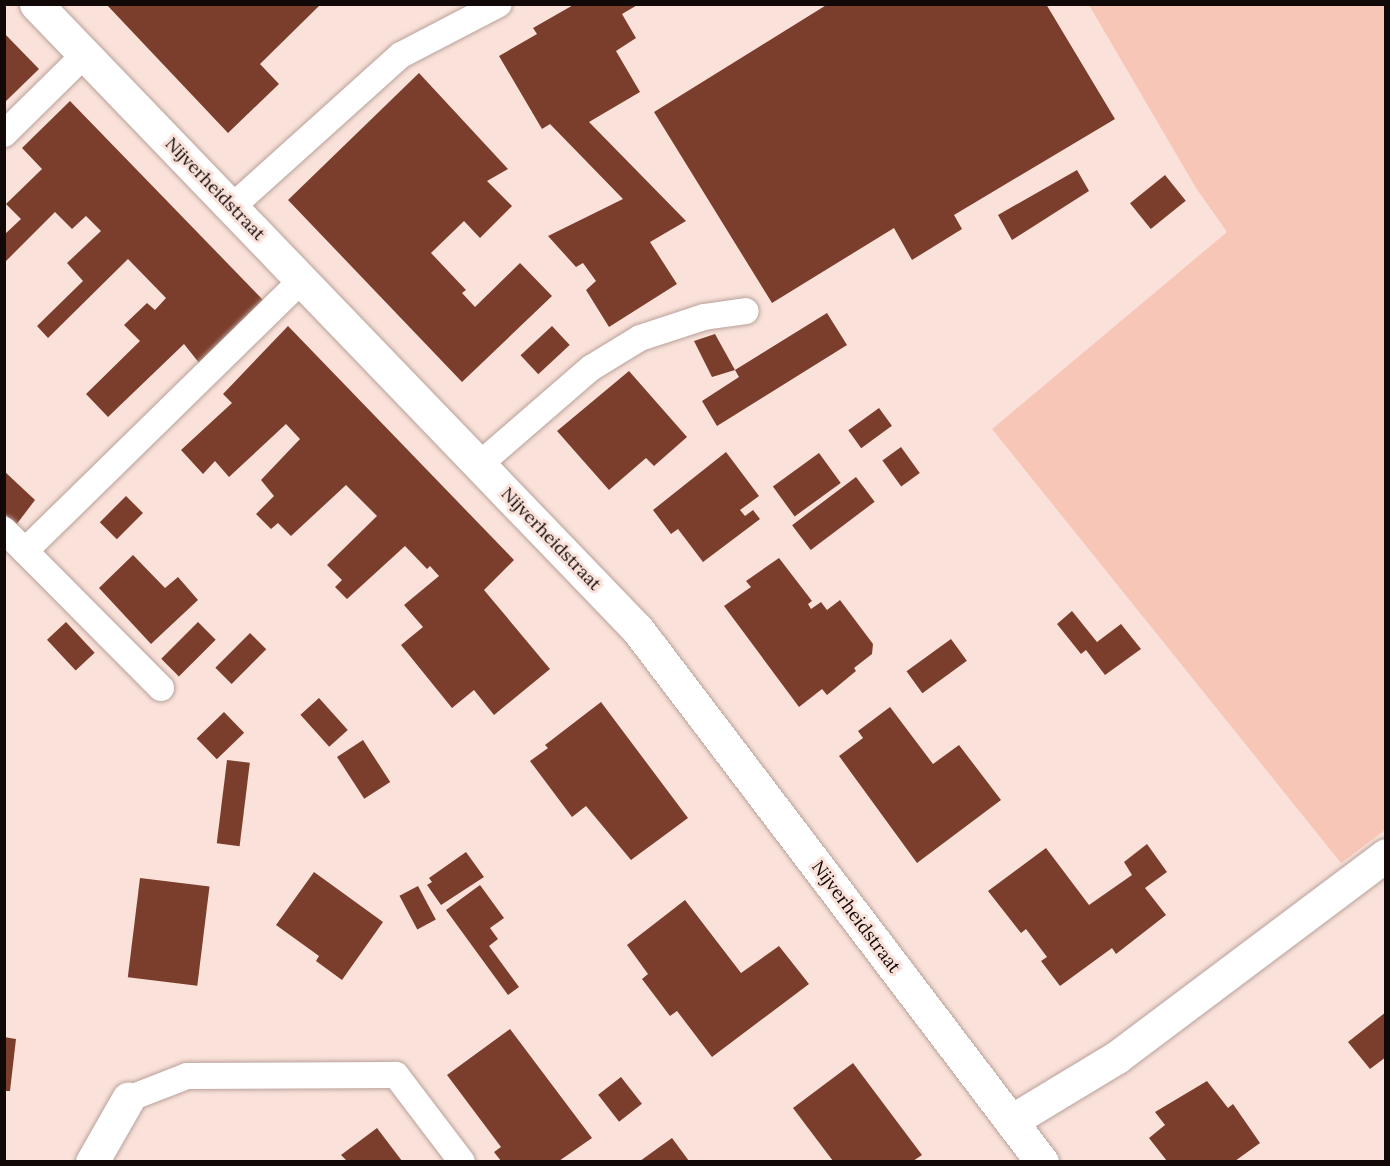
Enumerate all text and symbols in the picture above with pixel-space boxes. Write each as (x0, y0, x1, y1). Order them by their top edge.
street label: Nijverheidstraat (160, 133, 270, 245)
street label: Nijverheidstraat (496, 483, 606, 595)
street label: Nijverheidstraat (807, 857, 905, 977)

